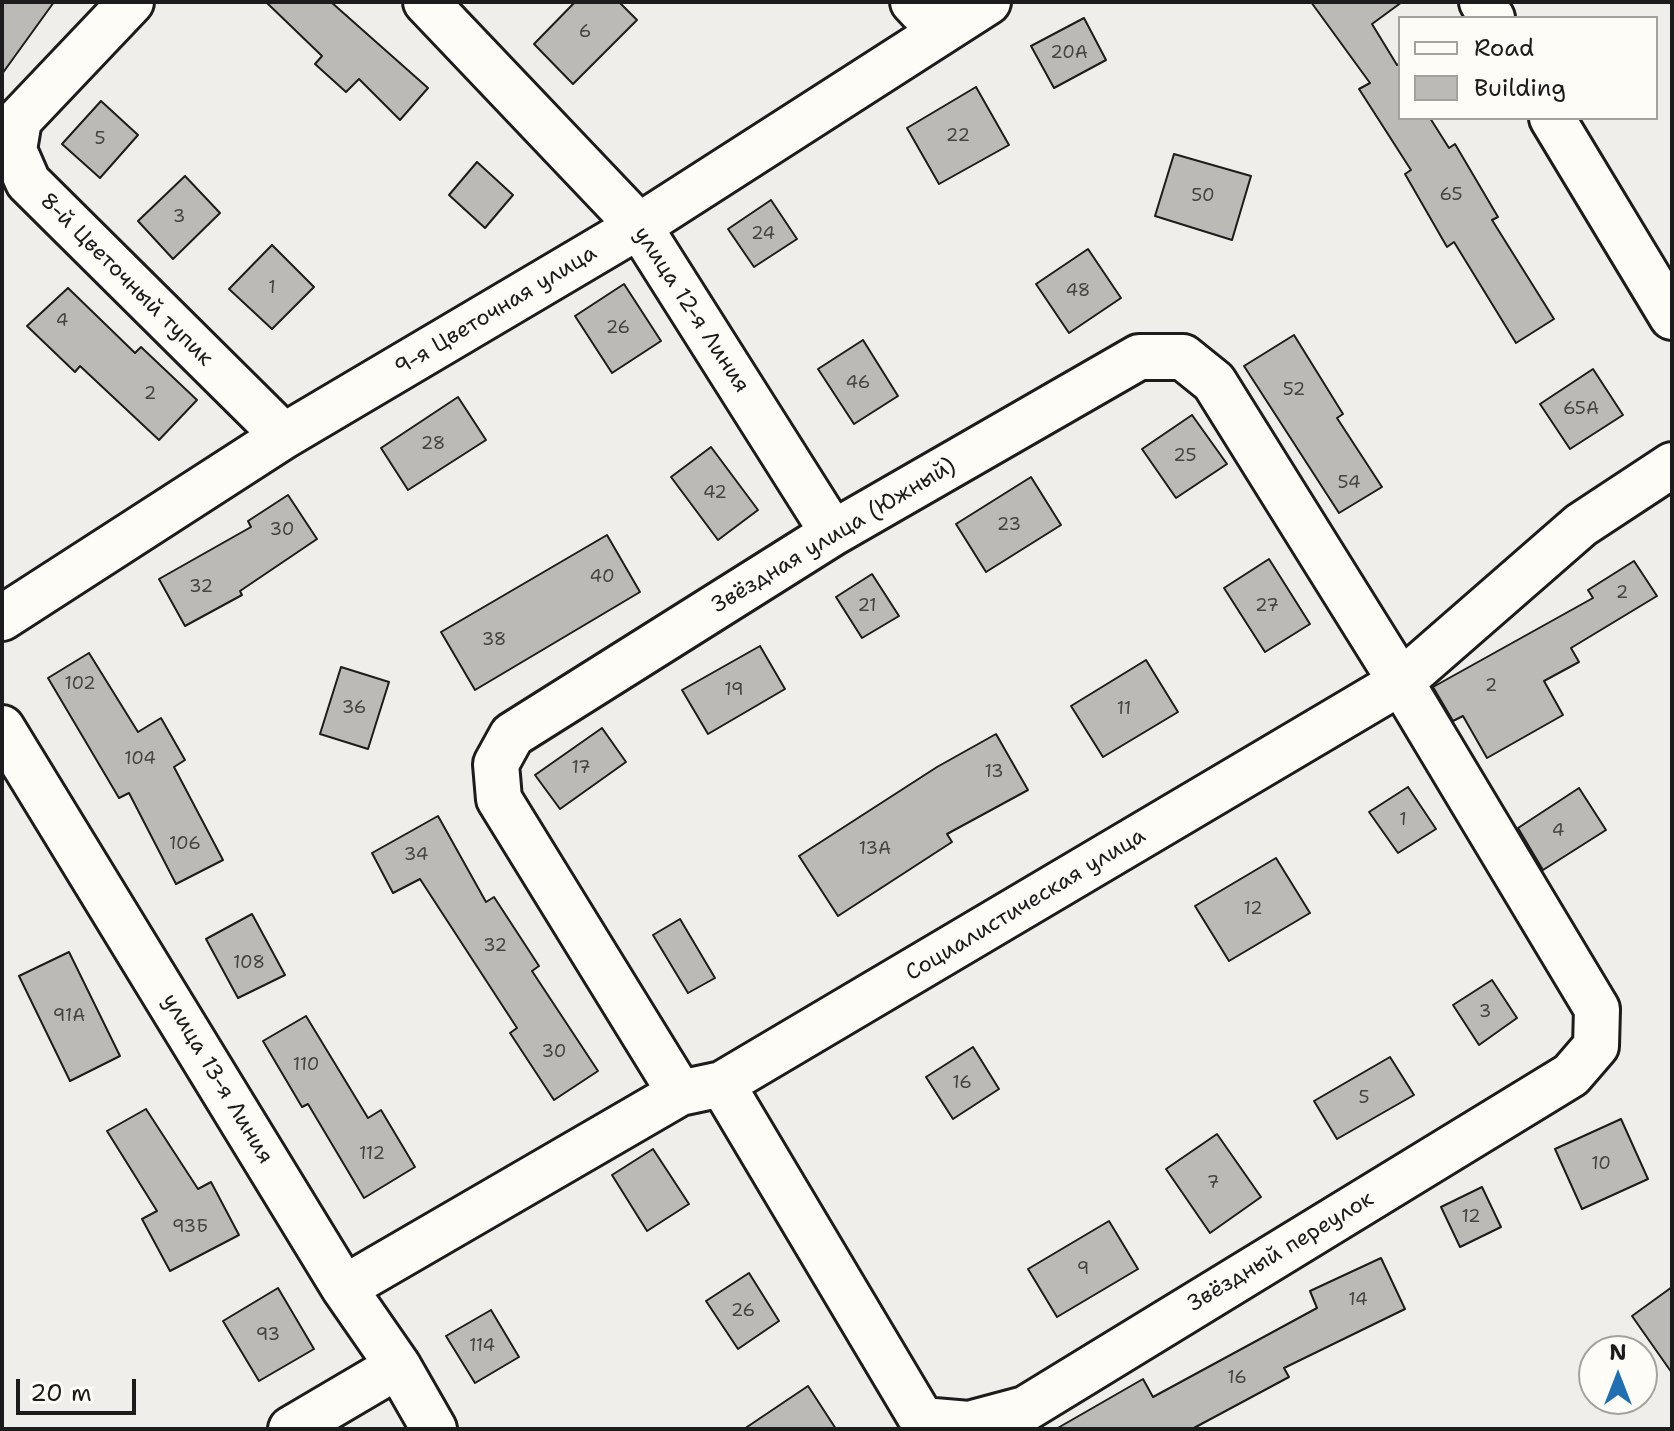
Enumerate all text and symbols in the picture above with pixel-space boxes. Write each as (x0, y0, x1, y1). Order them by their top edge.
legend (1398, 16, 1658, 120)
house number: 6 (579, 21, 591, 43)
text: Road (1474, 32, 1534, 64)
house number: 20А (1050, 42, 1088, 64)
text: Building (1474, 72, 1566, 104)
house number: 22 (946, 125, 970, 147)
house number: 5 (94, 128, 106, 150)
house number: 65 (1440, 184, 1462, 206)
house number: 50 (1191, 185, 1215, 207)
street label: 8-й Цветочный тупик (34, 188, 218, 372)
house number: 3 (173, 206, 185, 228)
street label: улица 12-я Линия (628, 222, 754, 398)
house number: 24 (751, 223, 775, 245)
street label: 9-я Цветочная улица (390, 240, 602, 382)
house number: 1 (268, 277, 276, 299)
house number: 48 (1066, 280, 1090, 302)
house number: 4 (56, 310, 68, 332)
house number: 26 (606, 317, 630, 339)
house number: 46 (846, 372, 870, 394)
house number: 52 (1283, 379, 1305, 401)
house number: 2 (144, 383, 156, 405)
house number: 65А (1563, 398, 1599, 420)
house number: 28 (421, 433, 445, 455)
house number: 25 (1173, 445, 1197, 467)
street label: Звёздная улица (Южный) (708, 453, 960, 619)
house number: 54 (1337, 472, 1361, 494)
house number: 42 (703, 482, 727, 504)
house number: 23 (997, 514, 1021, 536)
house number: 30 (270, 519, 294, 541)
house number: 40 (589, 566, 615, 588)
house number: 32 (189, 576, 213, 598)
house number: 2 (1616, 582, 1628, 604)
house number: 21 (857, 595, 877, 617)
house number: 27 (1255, 595, 1279, 617)
house number: 38 (482, 629, 506, 651)
house number: 102 (64, 673, 96, 695)
house number: 2 (1485, 675, 1497, 697)
house number: 19 (724, 679, 744, 701)
house number: 36 (342, 697, 366, 719)
house number: 11 (1117, 698, 1131, 720)
house number: 104 (124, 748, 156, 770)
house number: 17 (571, 757, 591, 779)
house number: 13 (984, 761, 1004, 783)
house number: 1 (1399, 809, 1407, 831)
house number: 4 (1552, 820, 1564, 842)
street label: Социалистическая улица (901, 823, 1151, 987)
house number: 106 (169, 833, 201, 855)
house number: 13А (859, 838, 891, 860)
house number: 34 (404, 844, 428, 866)
house number: 12 (1243, 898, 1263, 920)
house number: 32 (483, 935, 507, 957)
house number: 108 (233, 952, 265, 974)
street label: улица 13-я Линия (156, 989, 278, 1169)
house number: 3 (1479, 1001, 1491, 1023)
house number: 91А (53, 1005, 85, 1027)
house number: 30 (542, 1041, 566, 1063)
house number: 110 (293, 1054, 319, 1076)
house number: 16 (952, 1072, 972, 1094)
house number: 5 (1358, 1087, 1370, 1109)
house number: 112 (359, 1143, 385, 1165)
house number: 10 (1591, 1153, 1611, 1175)
house number: 7 (1207, 1172, 1219, 1194)
street label: Звёздный переулок (1183, 1186, 1379, 1318)
house number: 12 (1461, 1206, 1481, 1228)
house number: 93Б (172, 1216, 208, 1238)
house number: 9 (1077, 1258, 1089, 1280)
house number: 14 (1348, 1289, 1368, 1311)
house number: 26 (731, 1300, 755, 1322)
house number: 93 (256, 1324, 280, 1346)
house number: 114 (469, 1335, 495, 1357)
north arrow (1578, 1335, 1658, 1415)
text: N (1609, 1338, 1627, 1367)
scale bar (20, 1363, 140, 1413)
house number: 16 (1227, 1367, 1247, 1389)
text: 20 m (30, 1377, 92, 1409)

